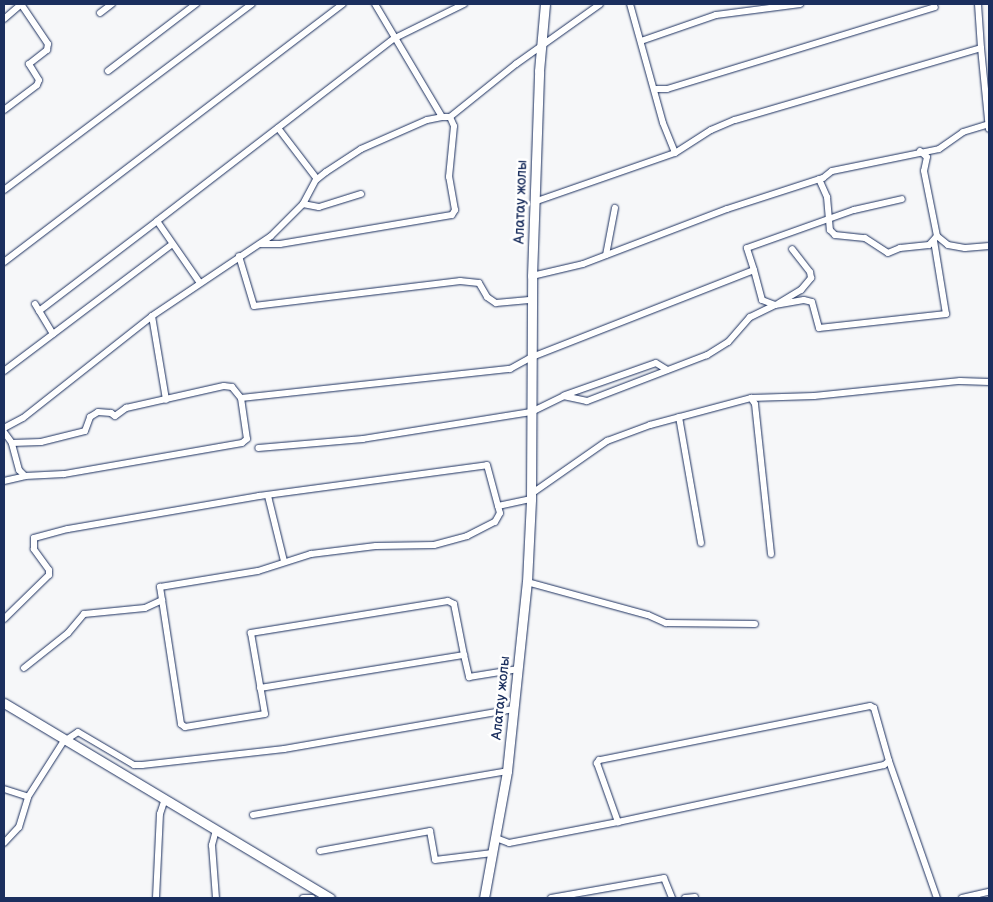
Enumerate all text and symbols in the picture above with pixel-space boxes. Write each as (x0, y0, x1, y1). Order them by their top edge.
street label: Алатау жолы (511, 160, 531, 244)
street label: Алатау жолы (488, 655, 514, 741)

